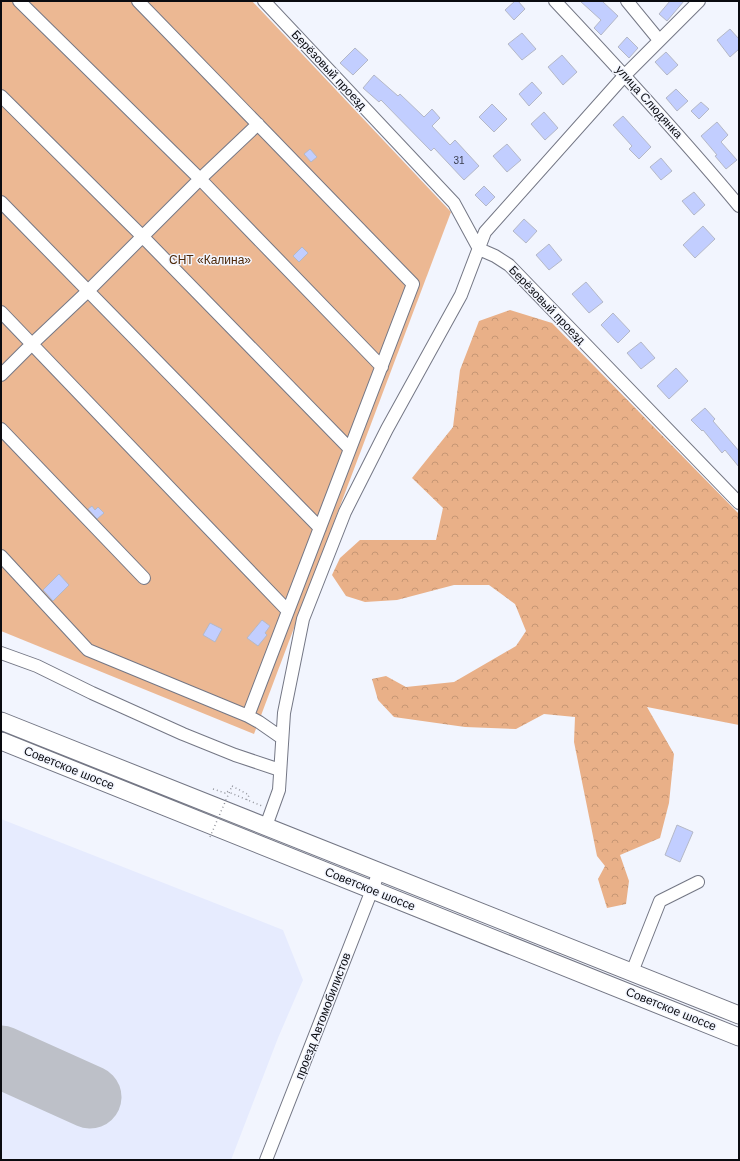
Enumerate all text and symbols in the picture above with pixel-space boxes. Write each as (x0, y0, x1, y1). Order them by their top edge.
street label: Берёзовый проезд (289, 27, 369, 113)
street label: улица Слюдянка (613, 63, 686, 141)
house number: 31 (453, 155, 465, 166)
park label: СНТ «Калина» (169, 253, 251, 267)
street label: Берёзовый проезд (506, 263, 588, 347)
street label: Советское шоссе (22, 743, 117, 793)
street label: Советское шоссе (323, 864, 418, 914)
street label: проезд Автомобилистов (292, 951, 354, 1081)
street label: Советское шоссе (624, 984, 719, 1034)

